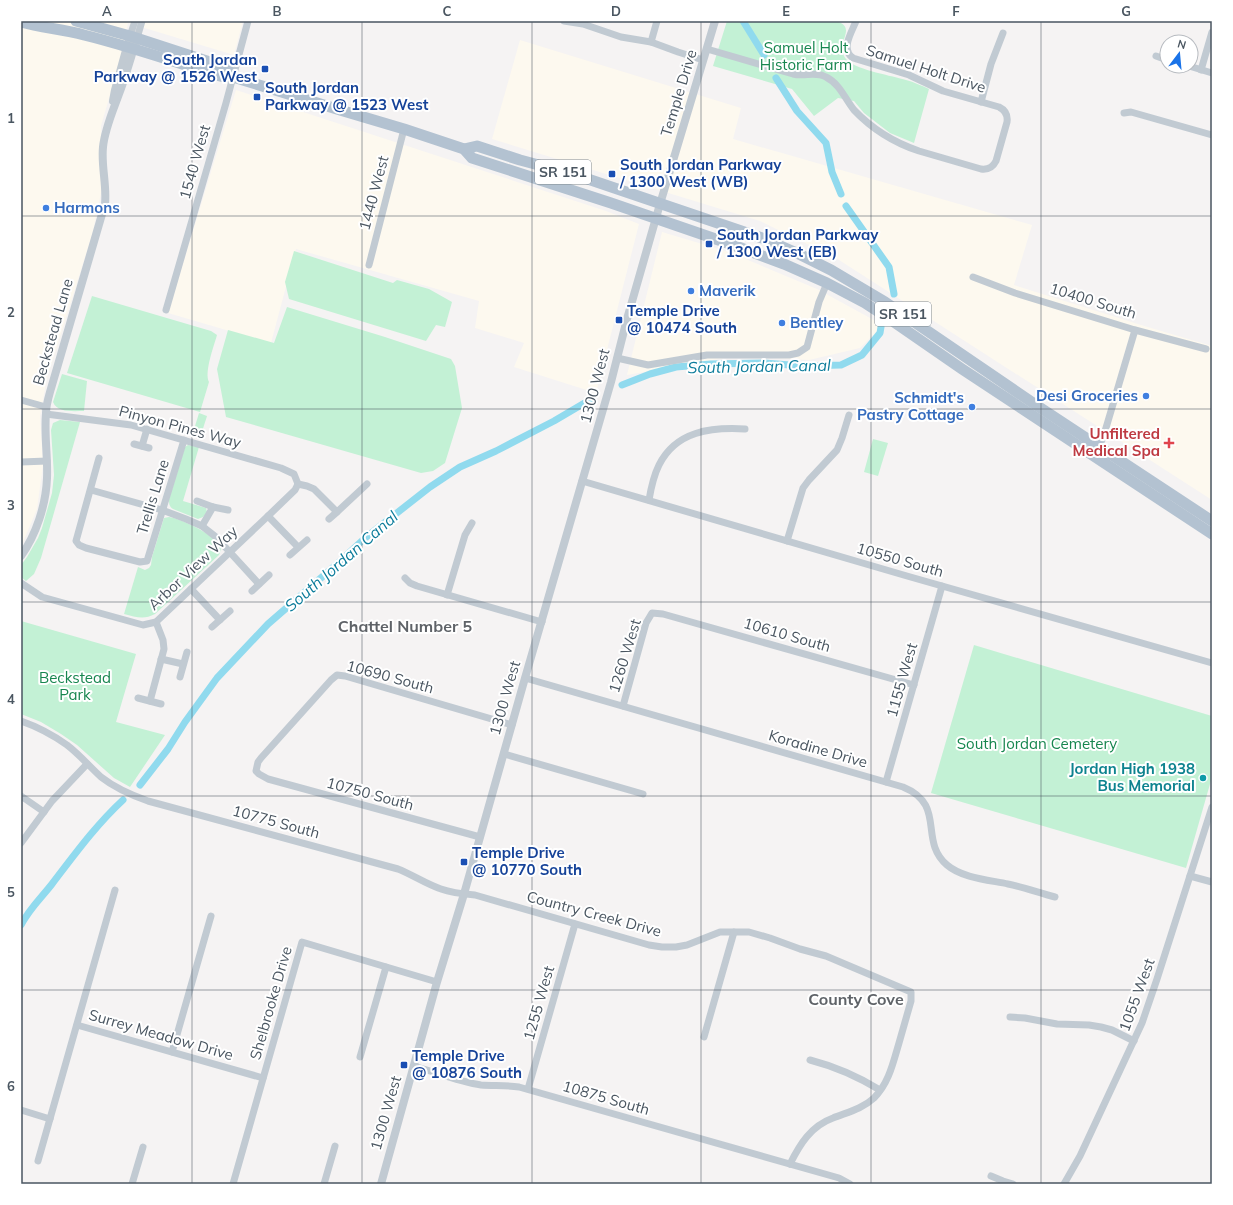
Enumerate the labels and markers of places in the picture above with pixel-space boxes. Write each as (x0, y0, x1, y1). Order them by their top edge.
place label: South Jordan Parkway @ 1526 West (94, 50, 257, 86)
marker: South Jordan Parkway @ 1526 West (260, 64, 270, 74)
place label: South Jordan Parkway @ 1523 West (265, 78, 429, 114)
marker: South Jordan Parkway @ 1523 West (252, 92, 262, 102)
place label: South Jordan Parkway / 1300 West (WB) (619, 155, 782, 191)
marker: South Jordan Parkway / 1300 West (WB) (607, 169, 617, 179)
place label: Harmons (54, 198, 120, 217)
marker: Harmons (41, 203, 51, 213)
place label: South Jordan Parkway / 1300 West (EB) (716, 225, 879, 261)
marker: South Jordan Parkway / 1300 West (EB) (704, 239, 714, 249)
place label: Maverik (699, 281, 756, 300)
marker: Maverik (686, 286, 696, 296)
place label: Temple Drive @ 10474 South (627, 301, 737, 337)
place label: Bentley (790, 313, 844, 332)
marker: Temple Drive @ 10474 South (614, 315, 624, 325)
marker: Bentley (777, 318, 787, 328)
place label: Desi Groceries (1036, 386, 1138, 405)
place label: Schmidt's Pastry Cottage (857, 388, 964, 424)
marker: Desi Groceries (1141, 391, 1151, 401)
marker: Schmidt's Pastry Cottage (967, 402, 977, 412)
place label: Unfiltered Medical Spa (1072, 424, 1160, 460)
marker: Unfiltered Medical Spa (1163, 437, 1175, 449)
place label: Jordan High 1938 Bus Memorial (1069, 759, 1195, 795)
marker: Jordan High 1938 Bus Memorial (1198, 773, 1208, 783)
place label: Temple Drive @ 10770 South (472, 843, 582, 879)
marker: Temple Drive @ 10770 South (459, 857, 469, 867)
place label: Temple Drive @ 10876 South (412, 1046, 522, 1082)
marker: Temple Drive @ 10876 South (399, 1060, 409, 1070)

